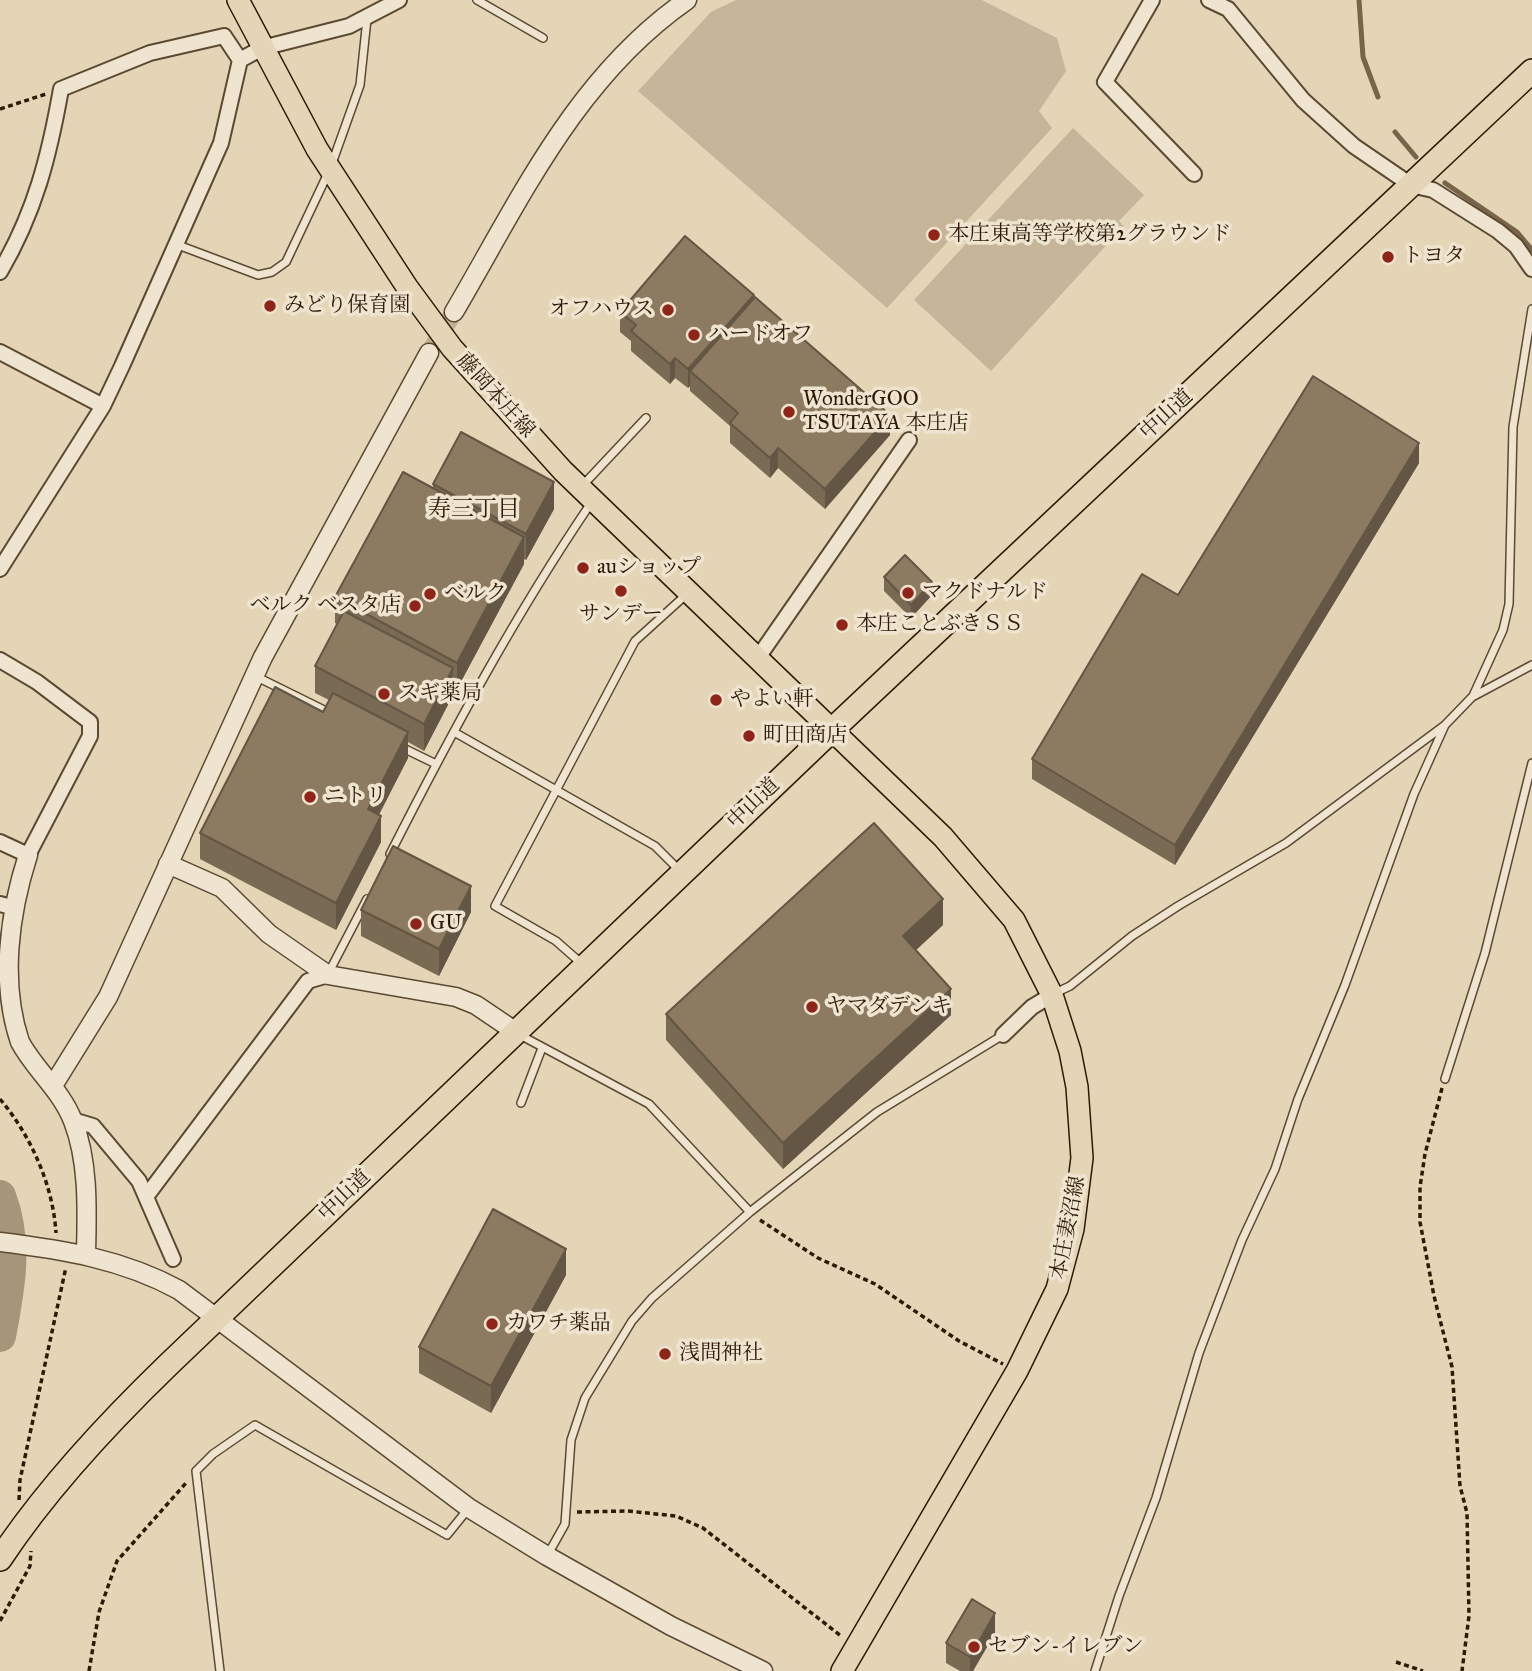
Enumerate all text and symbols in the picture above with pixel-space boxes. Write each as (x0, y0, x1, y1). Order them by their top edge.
place label: 本庄東高等学校第2グラウンド (948, 222, 1231, 248)
marker: 本庄東高等学校第2グラウンド (926, 227, 942, 243)
place label: トヨタ (1402, 244, 1465, 270)
marker: トヨタ (1380, 249, 1396, 265)
place label: みどり保育園 (284, 293, 410, 319)
place label: オフハウス (549, 297, 654, 323)
marker: みどり保育園 (262, 298, 278, 314)
marker: オフハウス (660, 302, 676, 318)
place label: ハードオフ (708, 322, 813, 348)
marker: ハードオフ (686, 327, 702, 343)
street label: 藤岡本庄線 (451, 349, 539, 443)
street label: 中山道 (1135, 384, 1199, 446)
place label: WonderGOO TSUTAYA 本庄店 (803, 387, 968, 437)
marker: WonderGOO TSUTAYA 本庄店 (781, 404, 797, 420)
district label: 寿三丁目 (428, 496, 520, 524)
place label: auショップ (597, 555, 701, 581)
marker: auショップ (575, 560, 591, 576)
place label: マクドナルド (922, 580, 1048, 606)
place label: ベルク (444, 581, 507, 607)
marker: サンデー (613, 583, 629, 599)
marker: マクドナルド (900, 585, 916, 601)
marker: ベルク (422, 586, 438, 602)
place label: ベルク ベスタ店 (249, 593, 401, 619)
marker: ベルク ベスタ店 (407, 598, 423, 614)
place label: サンデー (579, 602, 663, 628)
place label: 本庄ことぶきＳＳ (856, 612, 1024, 638)
marker: 本庄ことぶきＳＳ (834, 617, 850, 633)
place label: スギ薬局 (398, 681, 482, 707)
marker: スギ薬局 (376, 686, 392, 702)
place label: やよい軒 (730, 687, 814, 713)
marker: やよい軒 (708, 692, 724, 708)
place label: 町田商店 (763, 723, 847, 749)
marker: 町田商店 (741, 728, 757, 744)
street label: 中山道 (723, 773, 785, 835)
place label: ニトリ (324, 784, 387, 810)
marker: ニトリ (302, 789, 318, 805)
place label: GU (430, 911, 462, 937)
marker: GU (408, 916, 424, 932)
place label: ヤマダデンキ (826, 994, 952, 1020)
marker: ヤマダデンキ (804, 999, 820, 1015)
street label: 中山道 (314, 1165, 376, 1227)
street label: 本庄妻沼線 (1047, 1174, 1091, 1282)
place label: カワチ薬品 (506, 1311, 611, 1337)
marker: カワチ薬品 (484, 1316, 500, 1332)
place label: 浅間神社 (679, 1341, 763, 1367)
marker: 浅間神社 (657, 1346, 673, 1362)
place label: セブン-イレブン (988, 1634, 1144, 1660)
marker: セブン-イレブン (966, 1639, 982, 1655)

